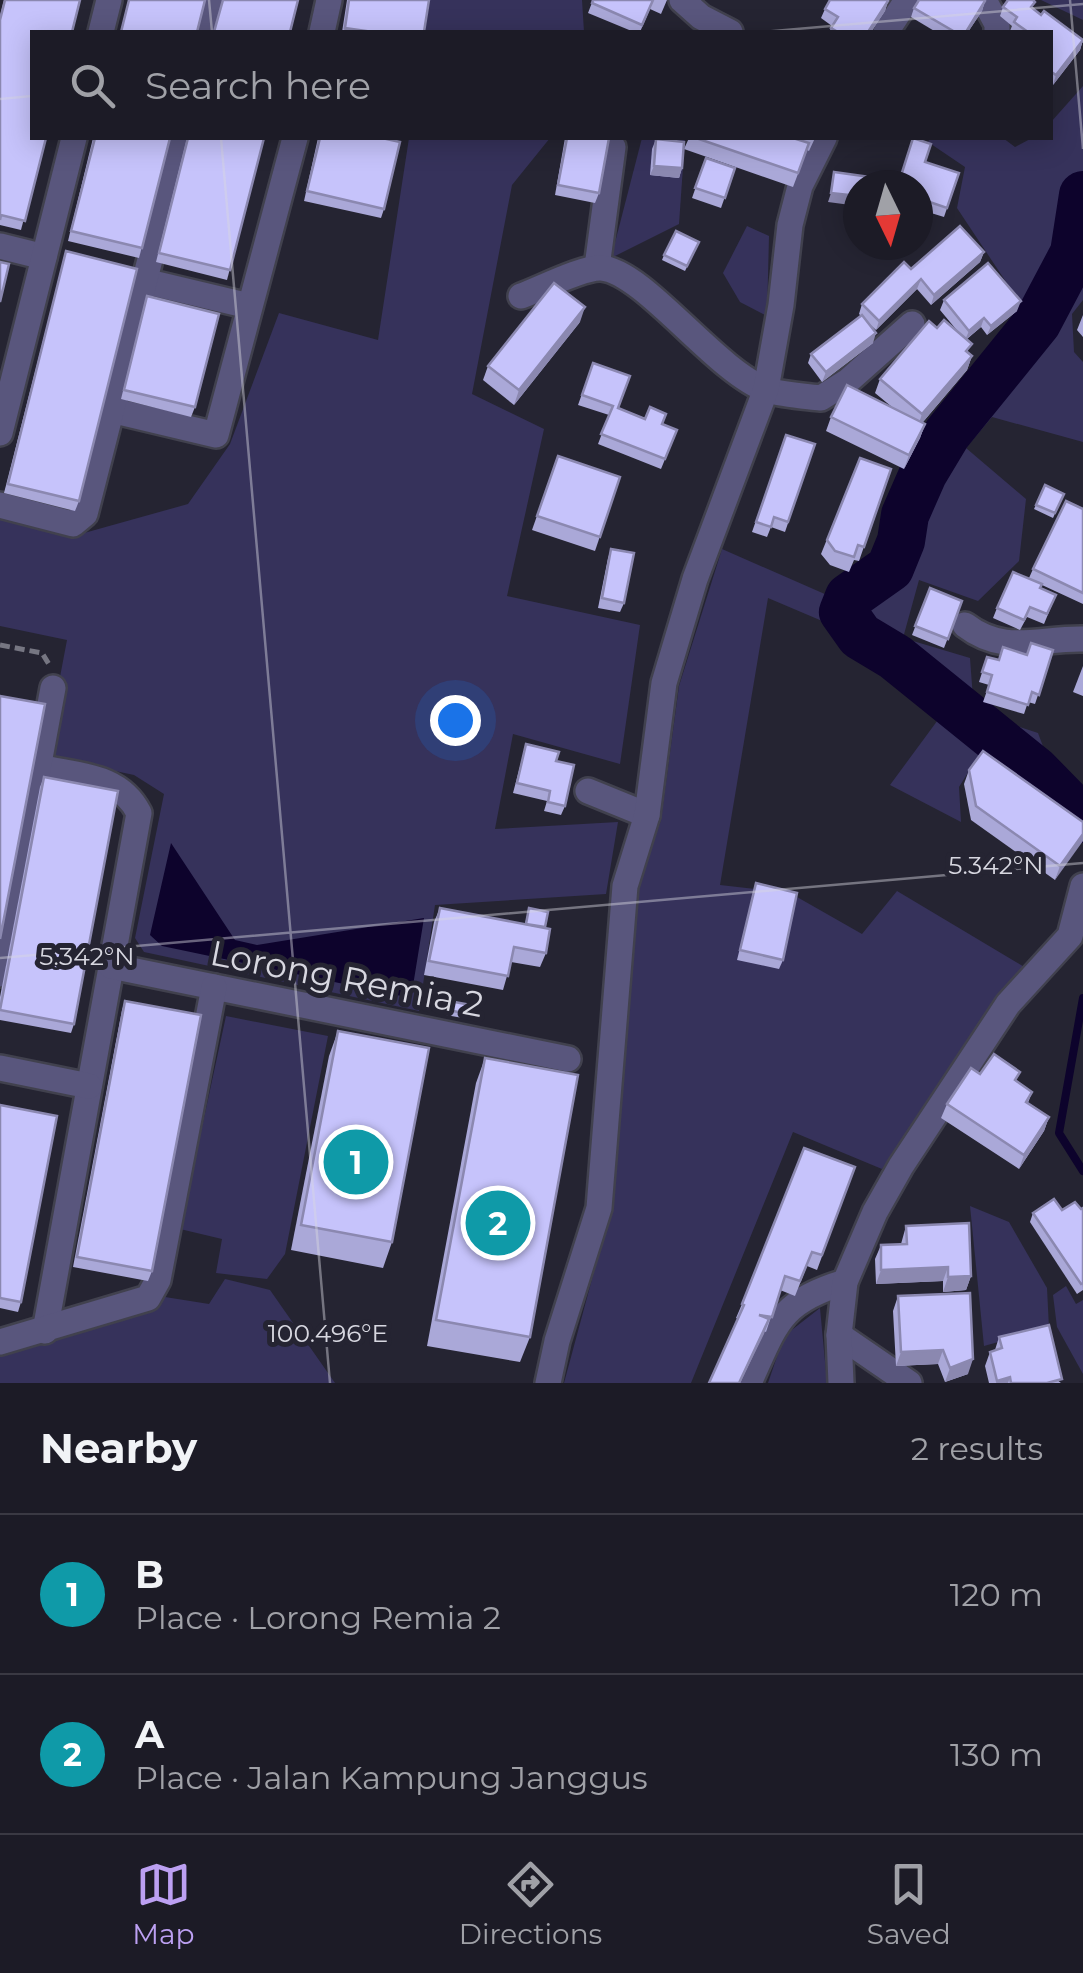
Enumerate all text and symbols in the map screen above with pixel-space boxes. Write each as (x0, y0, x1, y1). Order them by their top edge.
search box (30, 30, 1053, 140)
icon: search (65, 58, 120, 113)
text: Search here (145, 62, 371, 109)
north arrow (843, 170, 933, 260)
your location (430, 695, 481, 746)
text: 5.342°N (948, 850, 1044, 880)
street label: Lorong Remia 2 (207, 931, 487, 1026)
text: 5.342°N (39, 941, 135, 971)
pin: 1 (324, 1124, 388, 1200)
pin: 2 (466, 1186, 530, 1260)
text: 100.496°E (268, 1318, 388, 1348)
text: Nearby (40, 1422, 197, 1474)
text: 2 results (911, 1429, 1043, 1468)
text: B (135, 1551, 164, 1598)
text: 1 (66, 1575, 79, 1614)
text: 120 m (950, 1575, 1043, 1614)
text: Place · Lorong Remia 2 (135, 1598, 501, 1637)
text: A (135, 1711, 164, 1758)
text: 2 (63, 1735, 82, 1774)
text: 130 m (950, 1735, 1043, 1774)
text: Place · Jalan Kampung Janggus (135, 1758, 648, 1797)
tab: Map (132, 1857, 194, 1951)
tab: Directions (459, 1857, 602, 1951)
tab: Saved (867, 1857, 951, 1951)

